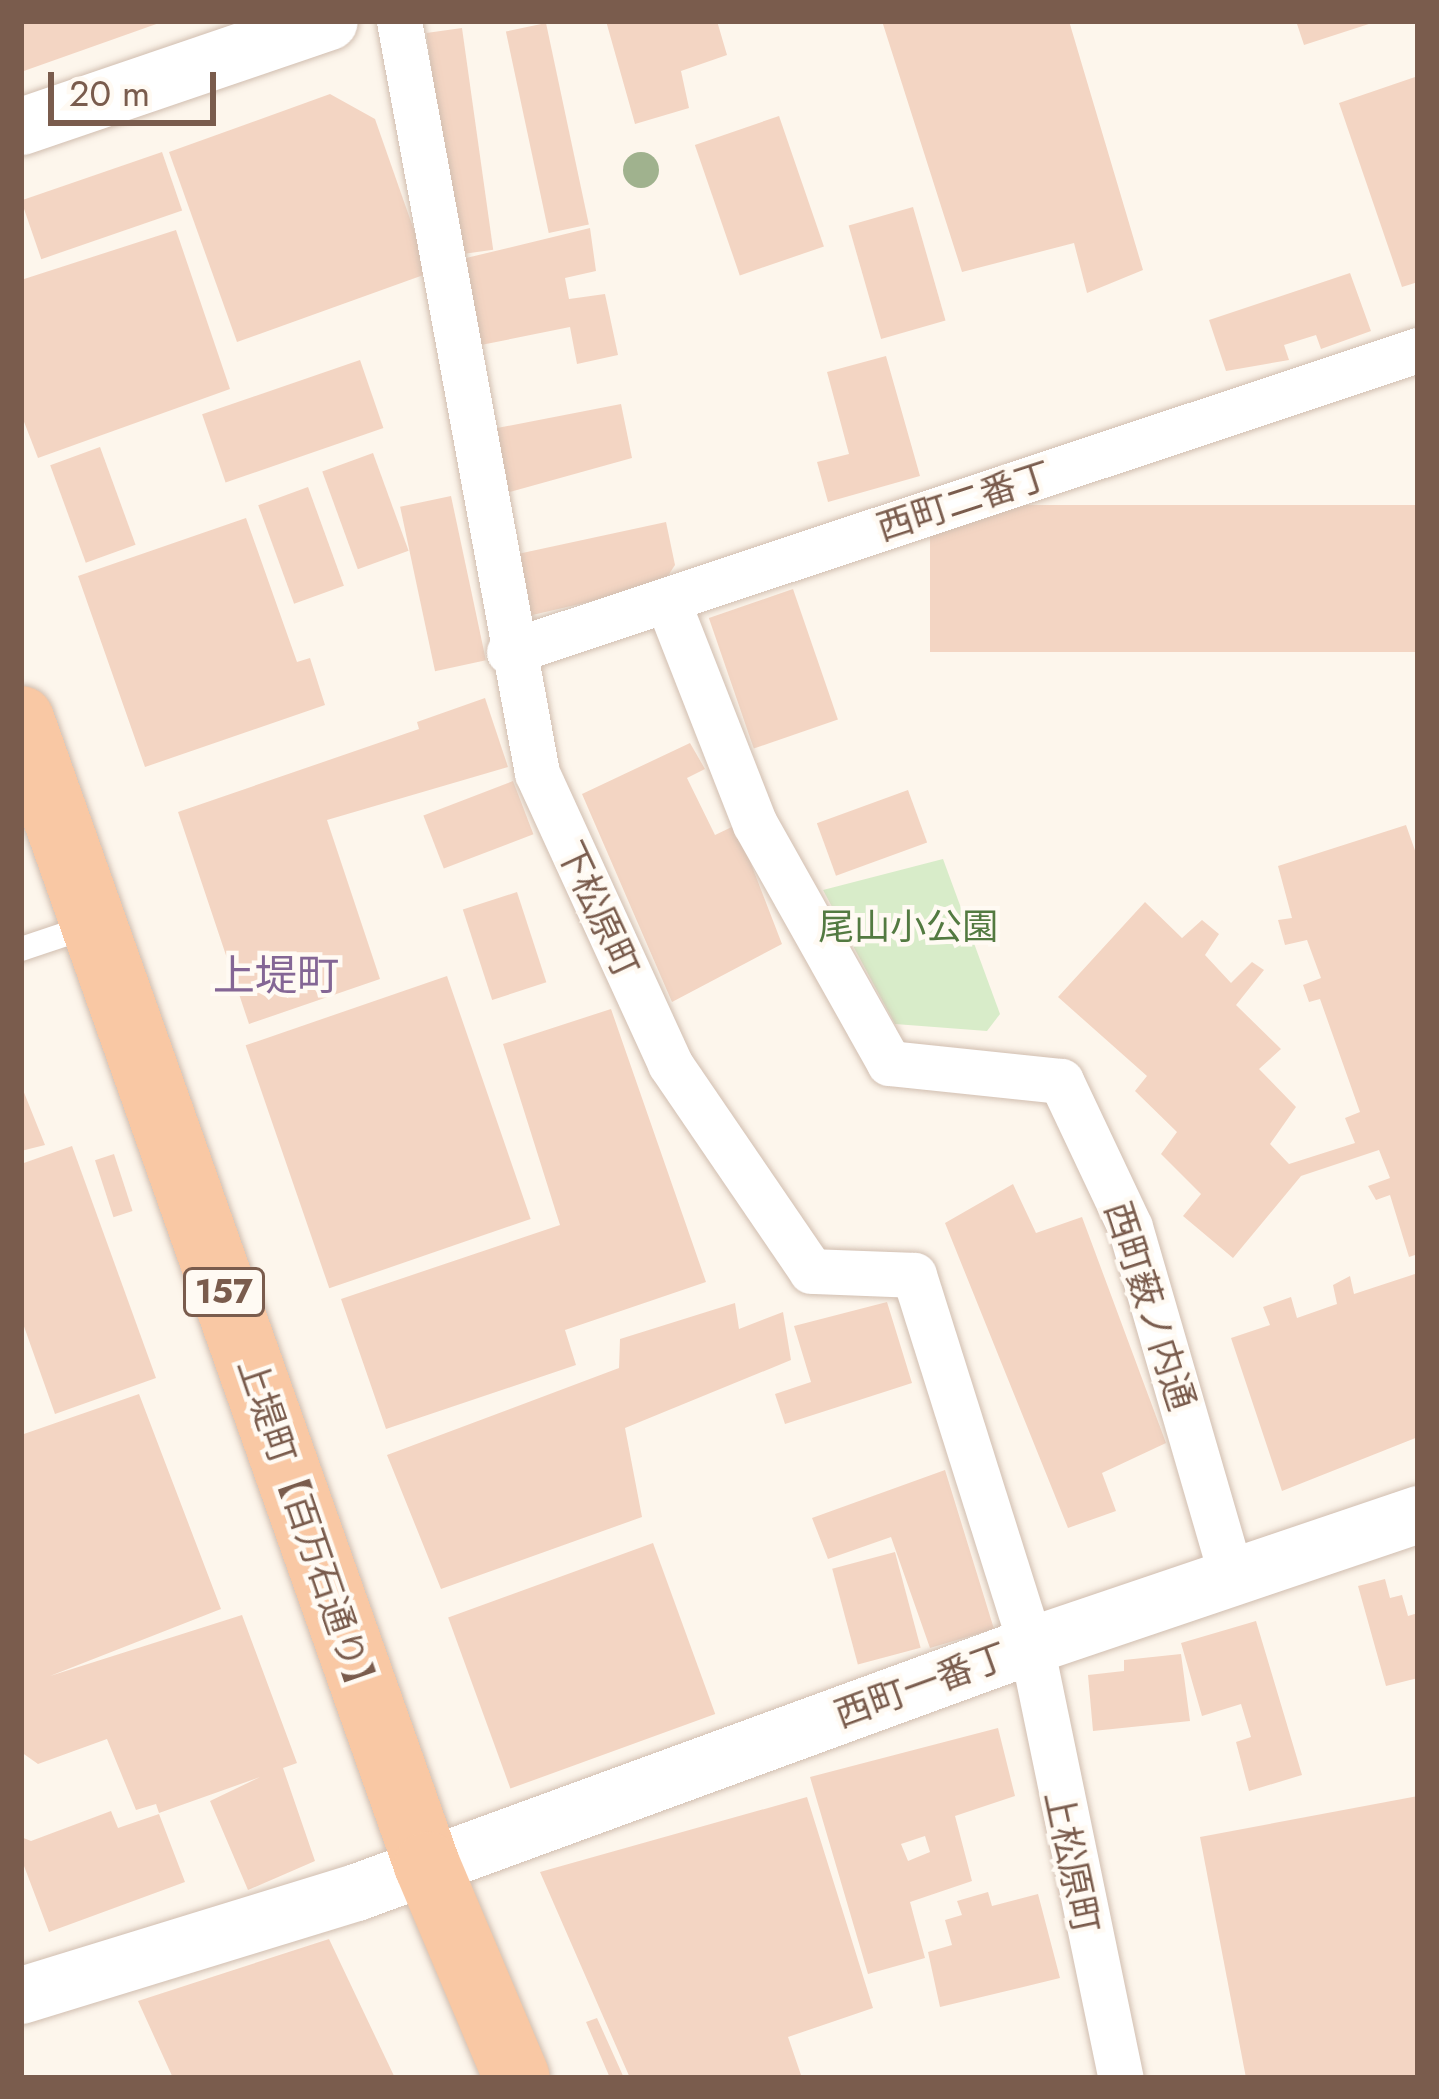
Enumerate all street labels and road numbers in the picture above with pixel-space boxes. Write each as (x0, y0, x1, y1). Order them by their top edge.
street label: 西町二番丁 (872, 453, 1056, 549)
street label: 下松原町 (548, 835, 648, 983)
street label: 西町薮ノ内通 (1096, 1197, 1204, 1415)
road number: 157 (182, 1265, 266, 1319)
street label: 上堤町【百万石通り】 (229, 1353, 387, 1707)
street label: 西町一番丁 (829, 1634, 1013, 1736)
street label: 上松原町 (1036, 1787, 1108, 1937)

